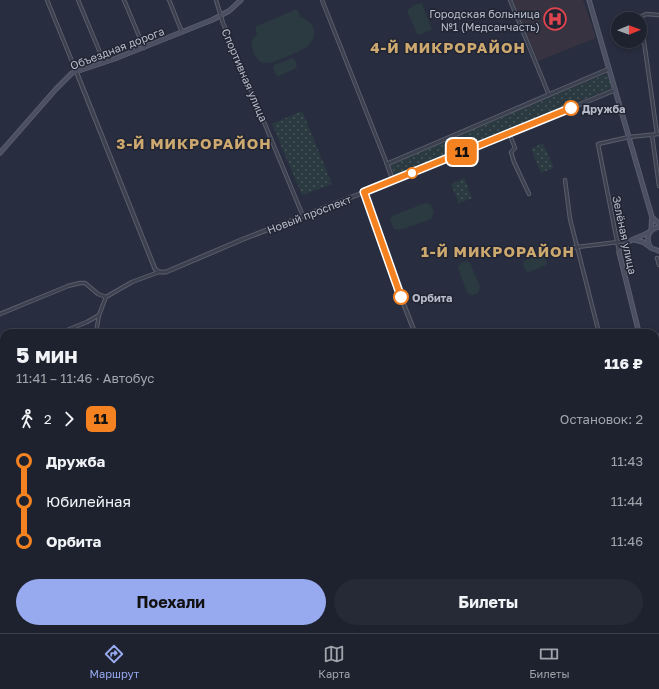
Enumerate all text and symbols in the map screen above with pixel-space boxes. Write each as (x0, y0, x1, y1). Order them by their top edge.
hospital icon: Городская больница №1 (Медсанчасть) (542, 6, 568, 32)
place label: Городская больница №1 (Медсанчасть) (429, 7, 540, 33)
north arrow (611, 12, 647, 48)
map controls (611, 12, 647, 48)
street label: Объездная дорога (68, 24, 166, 72)
street label: Спортивная улица (220, 27, 270, 123)
district label: 4-Й МИКРОРАЙОН (370, 38, 526, 56)
marker: Дружба (563, 100, 579, 116)
place label: Дружба (582, 102, 625, 115)
district label: 3-Й МИКРОРАЙОН (116, 134, 272, 152)
line badge: 11 (444, 139, 480, 165)
text: 11 (455, 143, 469, 160)
unlabelled marker (406, 167, 418, 179)
street label: Новый проспект (265, 192, 354, 236)
street label: Зелёная улица (610, 194, 640, 276)
district label: 1-Й МИКРОРАЙОН (421, 242, 575, 260)
marker: Орбита (393, 289, 409, 305)
place label: Орбита (412, 291, 452, 304)
text: 5 мин (16, 341, 78, 368)
text: 116 ₽ (604, 354, 643, 372)
text: 11:41 – 11:46 · Автобус (16, 370, 154, 386)
icon: walk (16, 408, 38, 430)
icon: forward (58, 408, 80, 430)
text: 11 (94, 410, 108, 427)
text: 2 (44, 411, 52, 427)
text: Остановок: 2 (560, 411, 643, 427)
text: Дружба (46, 452, 105, 470)
text: 11:43 (611, 453, 643, 469)
text: Юбилейная (46, 492, 131, 510)
text: 11:44 (611, 493, 643, 509)
text: Орбита (46, 532, 101, 550)
text: 11:46 (611, 533, 643, 549)
button: Поехали (16, 579, 326, 625)
button: Билеты (334, 579, 643, 625)
tab: Маршрут (90, 643, 139, 680)
tab: Карта (318, 643, 350, 680)
tab: Билеты (529, 643, 569, 680)

